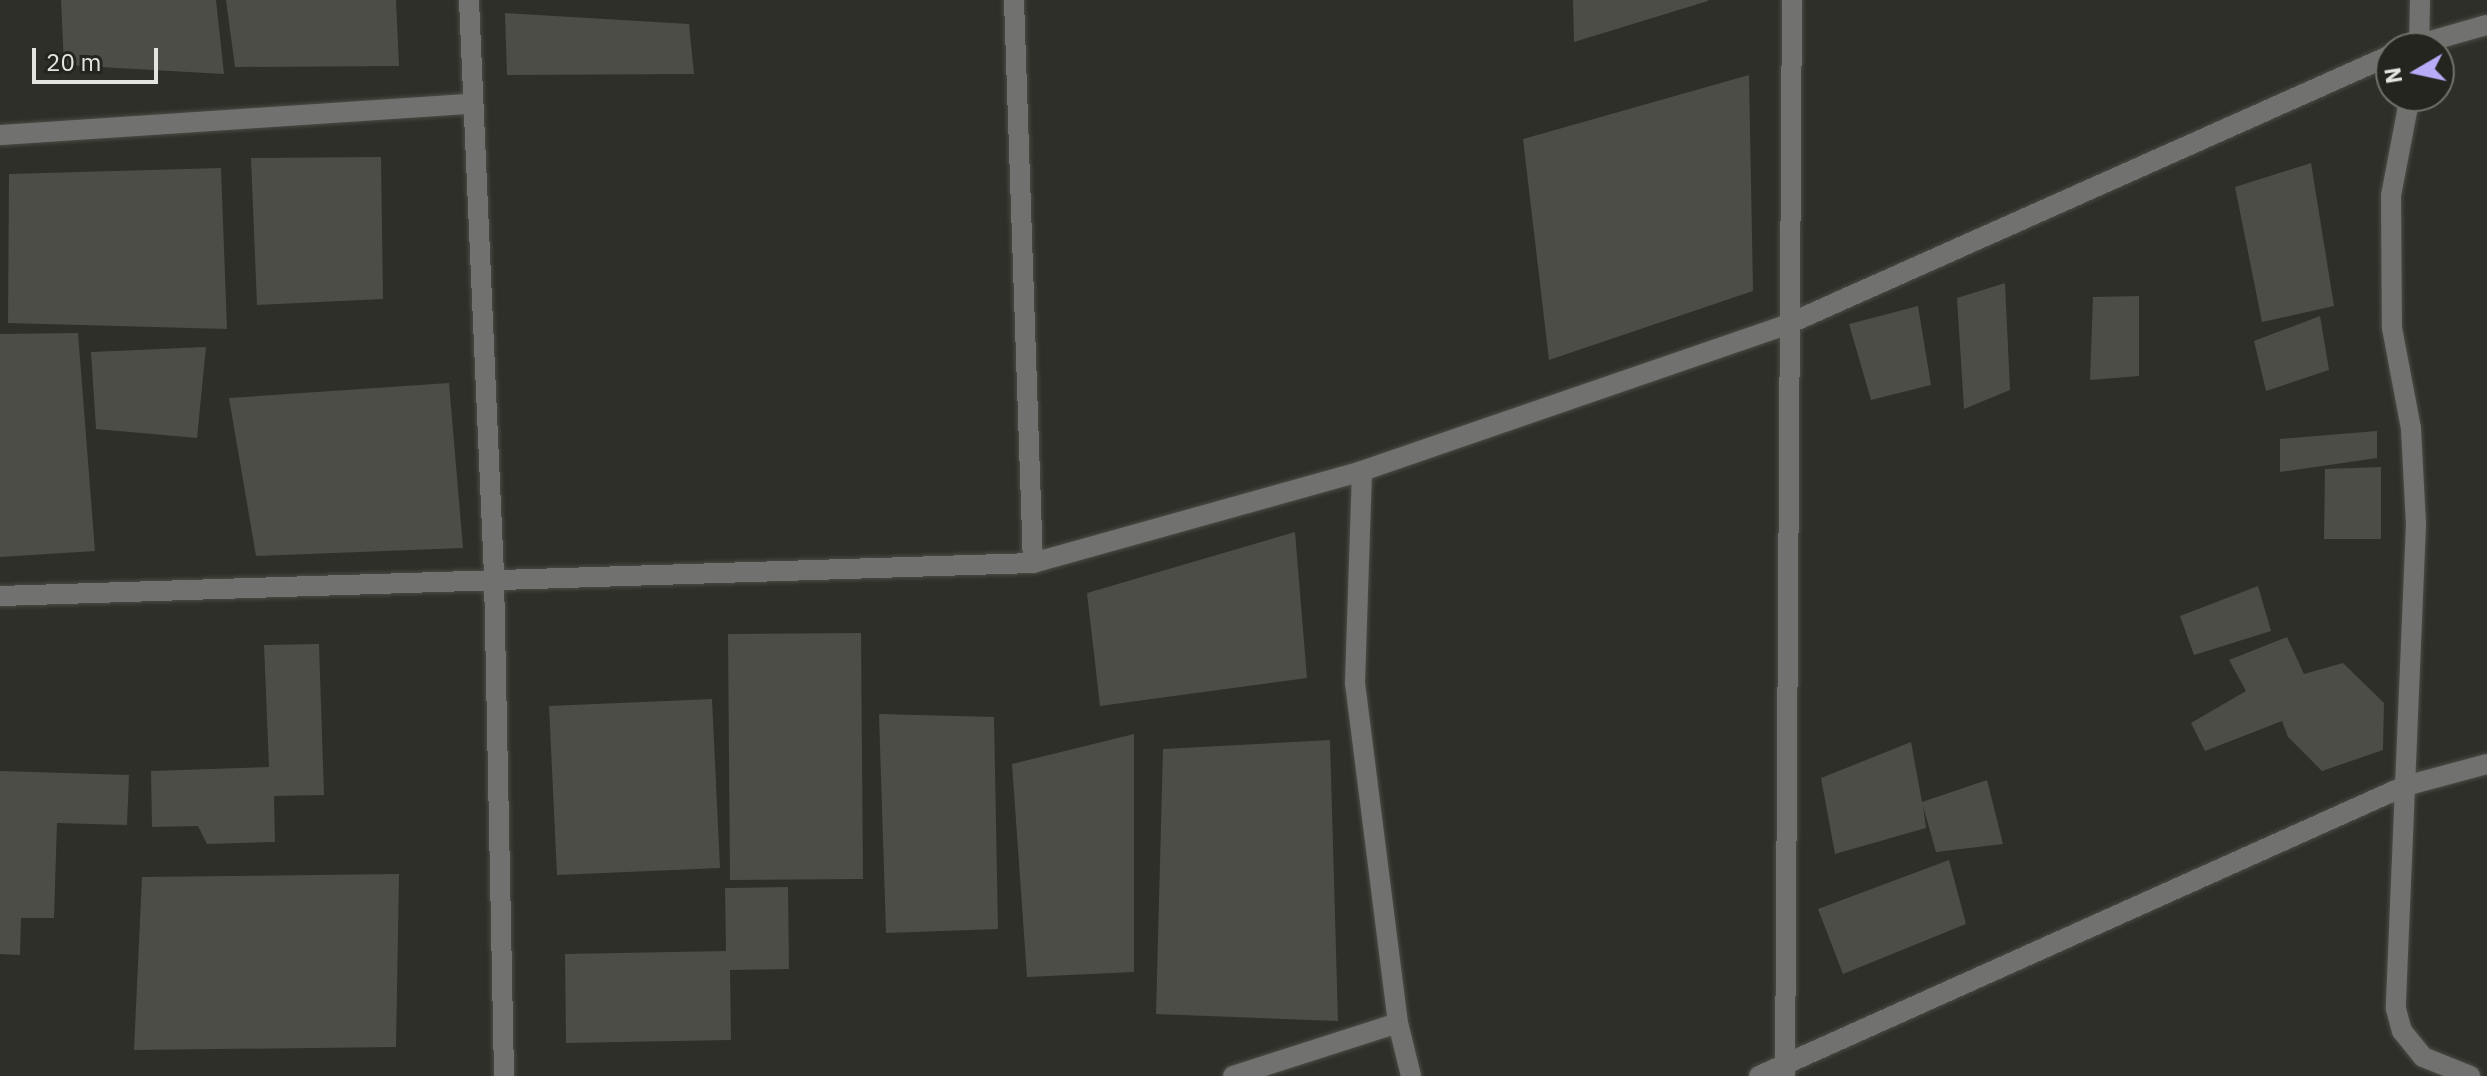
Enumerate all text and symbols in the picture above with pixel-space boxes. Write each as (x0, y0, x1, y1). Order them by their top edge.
scale bar (36, 32, 162, 82)
north arrow (2375, 32, 2455, 112)
text: 20 m (46, 46, 101, 78)
text: N (2377, 65, 2408, 86)

